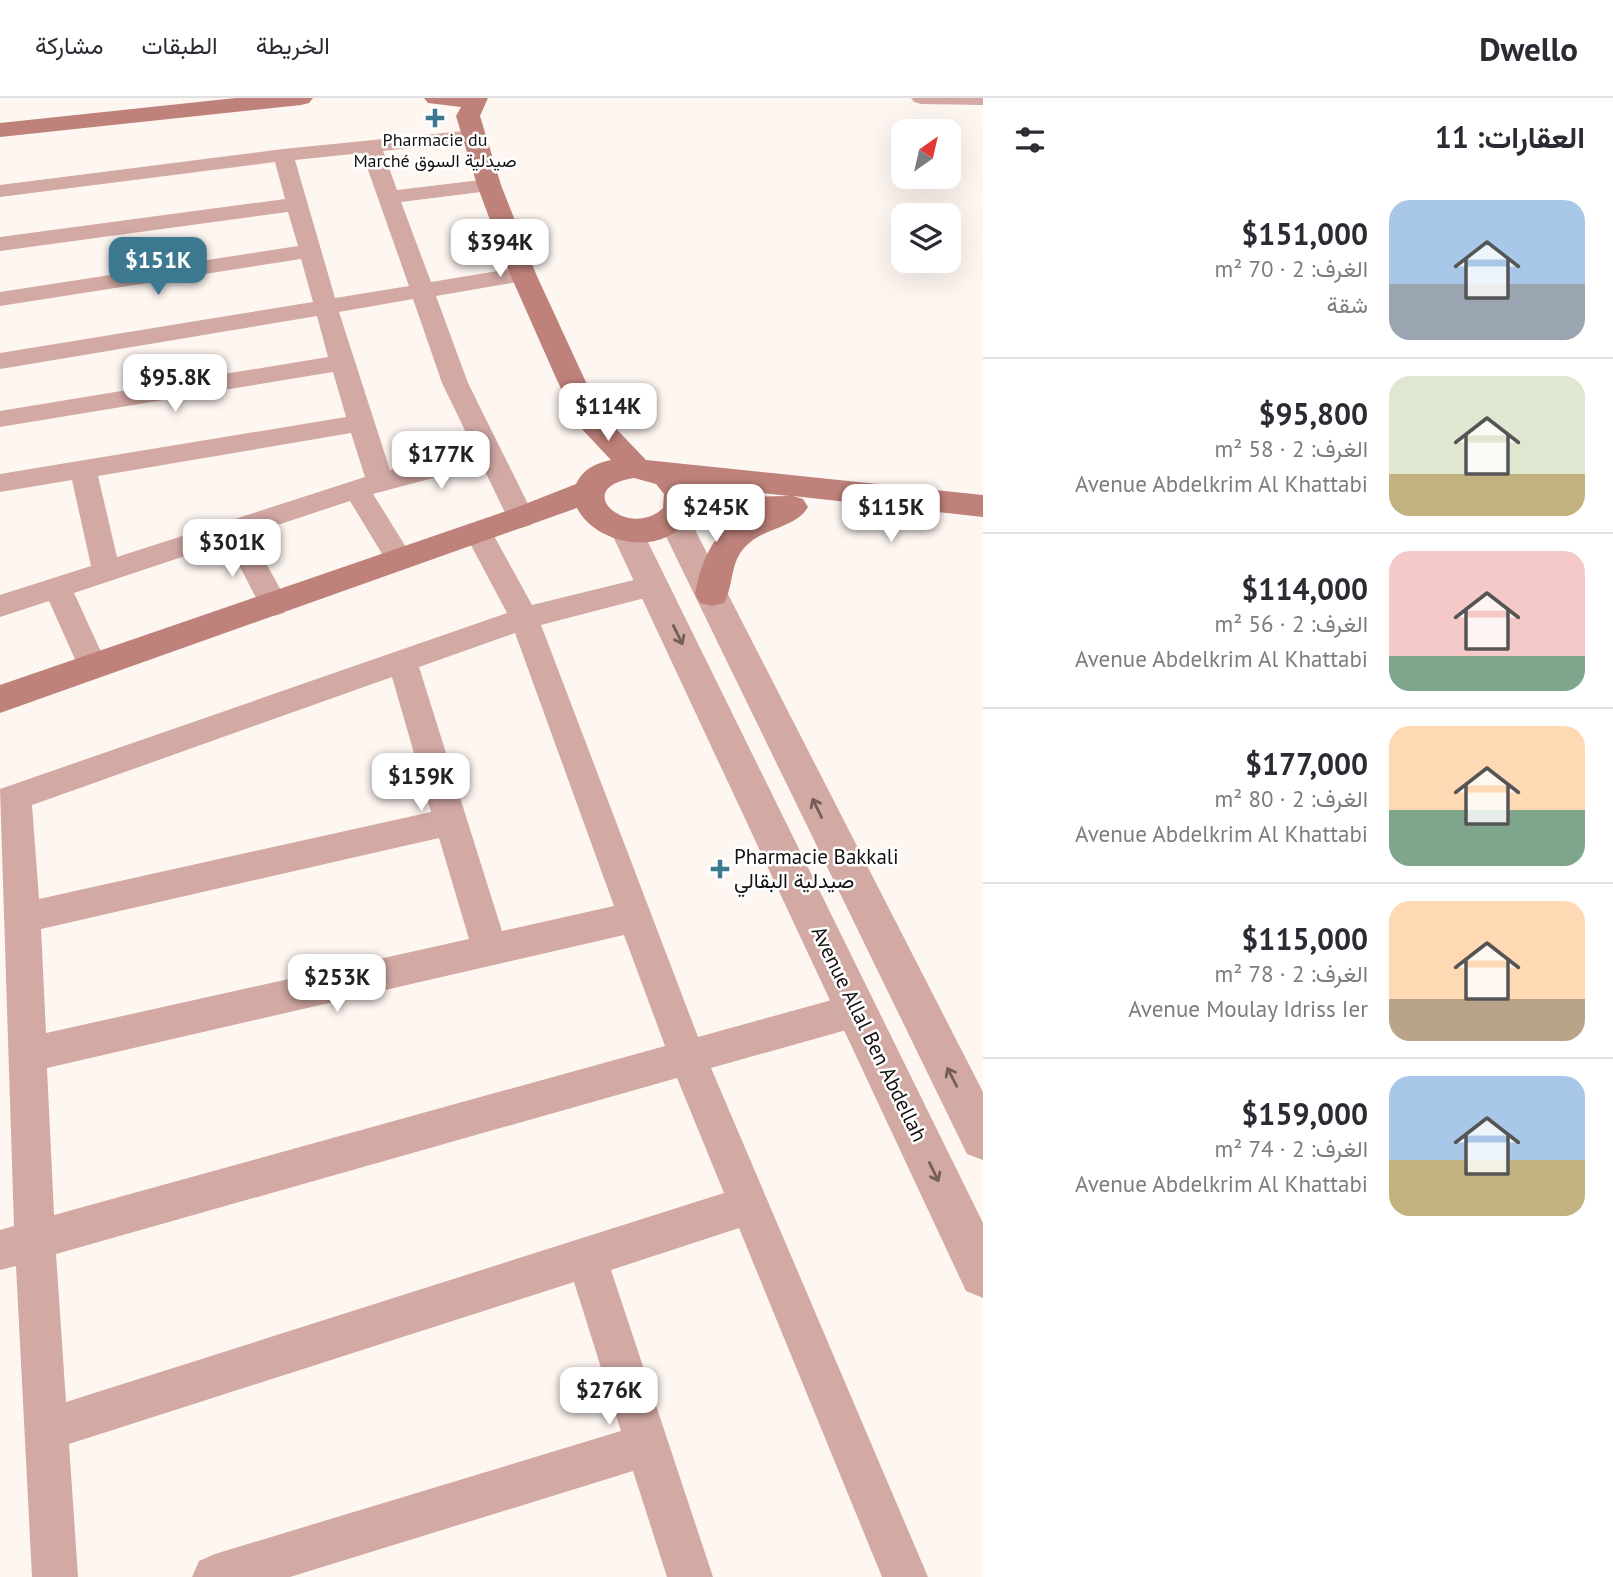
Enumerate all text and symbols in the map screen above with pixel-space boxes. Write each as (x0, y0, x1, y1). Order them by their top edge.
text: Dwello (1479, 27, 1578, 70)
text: مشاركة (35, 30, 103, 61)
text: الطبقات (141, 30, 218, 61)
text: الخريطة (256, 30, 330, 61)
marker: Pharmacie du Marché صيدلية السوق (427, 110, 443, 126)
text: العقارات: 11 (1435, 117, 1585, 156)
north arrow (891, 119, 961, 189)
map controls (891, 119, 961, 273)
icon: filters (1011, 121, 1049, 159)
place label: Pharmacie du Marché صيدلية السوق (353, 128, 517, 172)
button: layers (891, 203, 961, 273)
text: $151,000 (1241, 214, 1368, 253)
pin: $394K (451, 220, 549, 279)
text: $394K (467, 227, 533, 256)
icon: home (1445, 228, 1529, 312)
pin: $151K (109, 238, 207, 297)
text: $151K (125, 245, 191, 274)
text: الغرف: 2 · 70 m² (1214, 254, 1368, 283)
text: شقة (1326, 290, 1368, 319)
pin: $95.8K (118, 354, 232, 414)
text: $95.8K (139, 362, 211, 391)
pin: $114K (559, 384, 657, 443)
text: $114K (575, 391, 641, 420)
text: $95,800 (1258, 394, 1368, 433)
icon: home (1445, 404, 1529, 488)
pin: $177K (392, 432, 490, 491)
text: الغرف: 2 · 58 m² (1214, 434, 1368, 463)
text: $177K (408, 439, 474, 468)
text: Avenue Abdelkrim Al Khattabi (1075, 469, 1368, 498)
pin: $245K (667, 484, 765, 544)
pin: $115K (842, 484, 940, 544)
text: $245K (683, 492, 749, 521)
text: $115K (858, 492, 924, 521)
pin: $301K (183, 519, 281, 579)
text: $301K (199, 527, 265, 556)
text: $114,000 (1241, 569, 1368, 608)
icon: home (1445, 579, 1529, 663)
text: الغرف: 2 · 56 m² (1214, 609, 1368, 638)
one-way arrow (672, 624, 685, 645)
text: Avenue Abdelkrim Al Khattabi (1075, 644, 1368, 673)
text: $177,000 (1245, 744, 1368, 783)
pin: $159K (372, 754, 470, 813)
icon: home (1445, 754, 1529, 838)
text: $159K (388, 761, 454, 790)
text: الغرف: 2 · 80 m² (1214, 784, 1368, 813)
one-way arrow (810, 798, 823, 819)
text: Avenue Abdelkrim Al Khattabi (1075, 819, 1368, 848)
place label: Pharmacie Bakkali صيدلية البقالي (734, 843, 899, 898)
marker: Pharmacie Bakkali صيدلية البقالي (712, 861, 728, 877)
text: $115,000 (1241, 919, 1368, 958)
street label: Avenue Allal Ben Abdellah (806, 922, 933, 1146)
icon: home (1445, 929, 1529, 1013)
pin: $253K (288, 954, 386, 1014)
text: الغرف: 2 · 78 m² (1214, 959, 1368, 988)
text: $253K (304, 962, 370, 991)
text: Avenue Moulay Idriss Ier (1128, 994, 1368, 1023)
one-way arrow (945, 1067, 959, 1088)
text: $159,000 (1241, 1094, 1368, 1133)
icon: home (1445, 1104, 1529, 1188)
text: الغرف: 2 · 74 m² (1214, 1134, 1368, 1163)
one-way arrow (928, 1161, 942, 1182)
text: Avenue Abdelkrim Al Khattabi (1075, 1169, 1368, 1198)
pin: $276K (560, 1368, 658, 1427)
text: $276K (576, 1375, 642, 1404)

